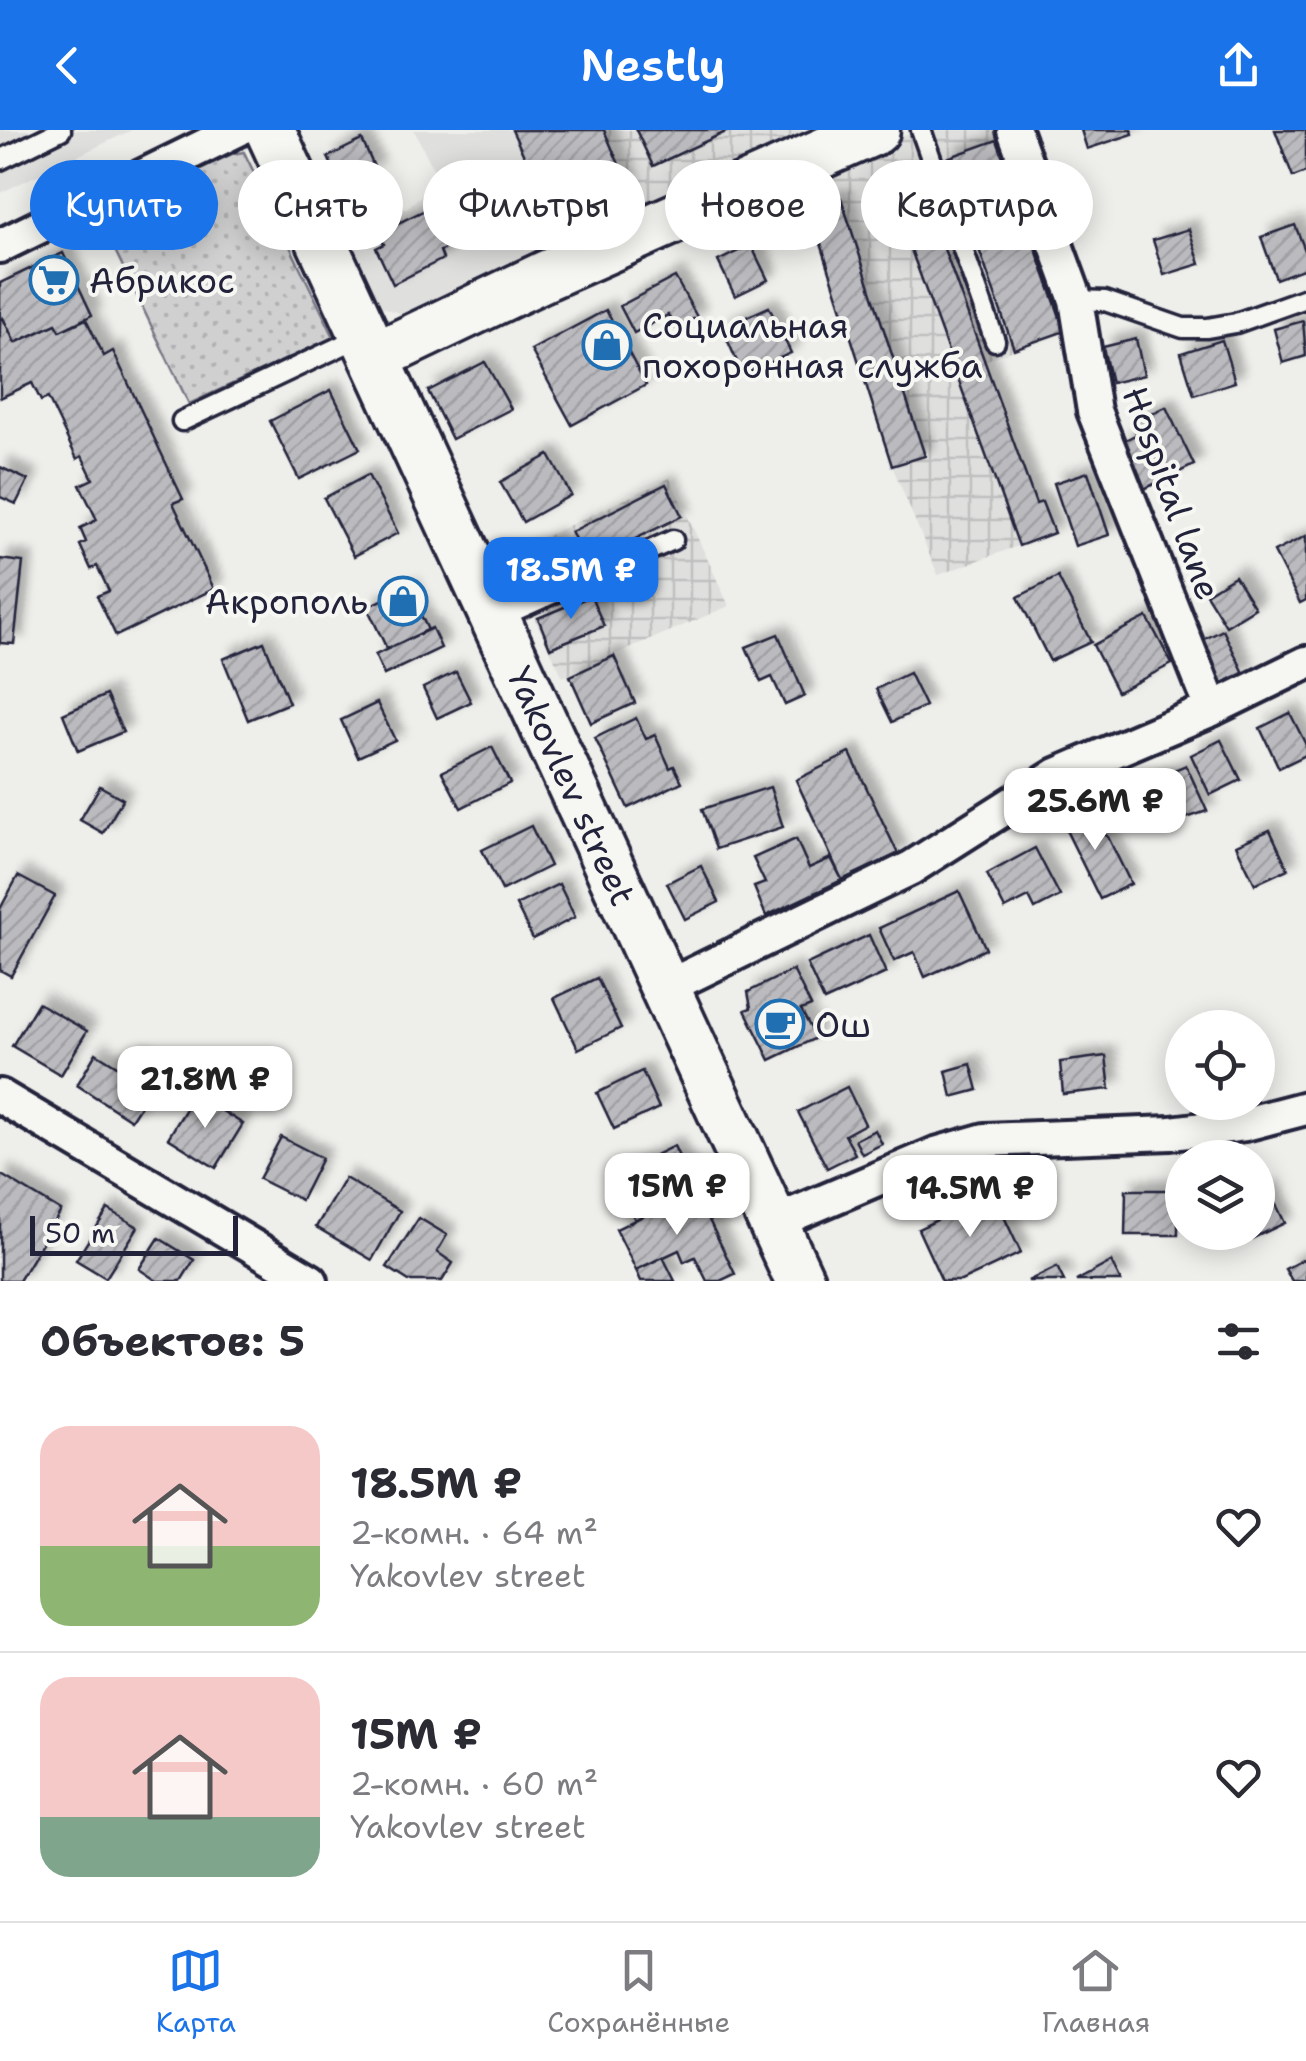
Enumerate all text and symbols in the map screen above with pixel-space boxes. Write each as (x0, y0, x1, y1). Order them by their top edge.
text: Nestly (580, 35, 726, 95)
icon: back (40, 38, 95, 93)
icon: share (1211, 38, 1266, 93)
chip: Купить (30, 160, 218, 250)
chip: Снять (238, 160, 403, 250)
chip: Фильтры (423, 160, 645, 250)
chip: Новое (665, 160, 841, 250)
chip: Квартира (861, 160, 1093, 250)
supermarket icon: Абрикос (28, 254, 80, 306)
place label: Абрикос (89, 257, 235, 304)
place label: Социальная похоронная служба (642, 302, 983, 389)
shop icon: Социальная похоронная служба (581, 319, 633, 371)
street label: Hospital lane (1112, 380, 1232, 606)
pin: 18.5M ₽ (479, 537, 663, 622)
text: 18.5M ₽ (505, 548, 637, 591)
shop icon: Акрополь (377, 575, 429, 627)
place label: Акрополь (205, 578, 368, 625)
street label: Yakovlev street (497, 659, 647, 913)
pin: 25.6M ₽ (1003, 768, 1187, 853)
text: 25.6M ₽ (1026, 779, 1164, 822)
cafe icon: Ош (754, 998, 806, 1050)
place label: Ош (815, 1001, 871, 1048)
map controls (1165, 1010, 1275, 1250)
button: locate (1165, 1010, 1275, 1120)
pin: 21.8M ₽ (113, 1046, 297, 1131)
text: 21.8M ₽ (139, 1057, 271, 1100)
button: layers (1165, 1140, 1275, 1250)
pin: 15M ₽ (607, 1153, 747, 1238)
pin: 14.5M ₽ (878, 1155, 1062, 1240)
text: 15M ₽ (627, 1164, 727, 1207)
text: 14.5M ₽ (905, 1166, 1035, 1209)
scale bar (30, 1211, 238, 1256)
text: 50 m (45, 1214, 115, 1252)
text: Объектов: 5 (40, 1313, 305, 1369)
icon: filters (1211, 1314, 1266, 1369)
text: 18.5M ₽ (350, 1455, 522, 1511)
icon: home (120, 1466, 240, 1586)
icon: heart (1211, 1499, 1266, 1554)
text: 2-комн. · 64 m² (350, 1511, 598, 1554)
text: Yakovlev street (350, 1554, 586, 1597)
text: 15M ₽ (350, 1706, 482, 1762)
icon: home (120, 1717, 240, 1837)
icon: heart (1211, 1750, 1266, 1805)
text: 2-комн. · 60 m² (350, 1762, 598, 1805)
text: Yakovlev street (350, 1805, 586, 1848)
tab: Карта (156, 1943, 236, 2041)
tab: Сохранённые (547, 1943, 730, 2041)
tab: Главная (1042, 1943, 1150, 2041)

